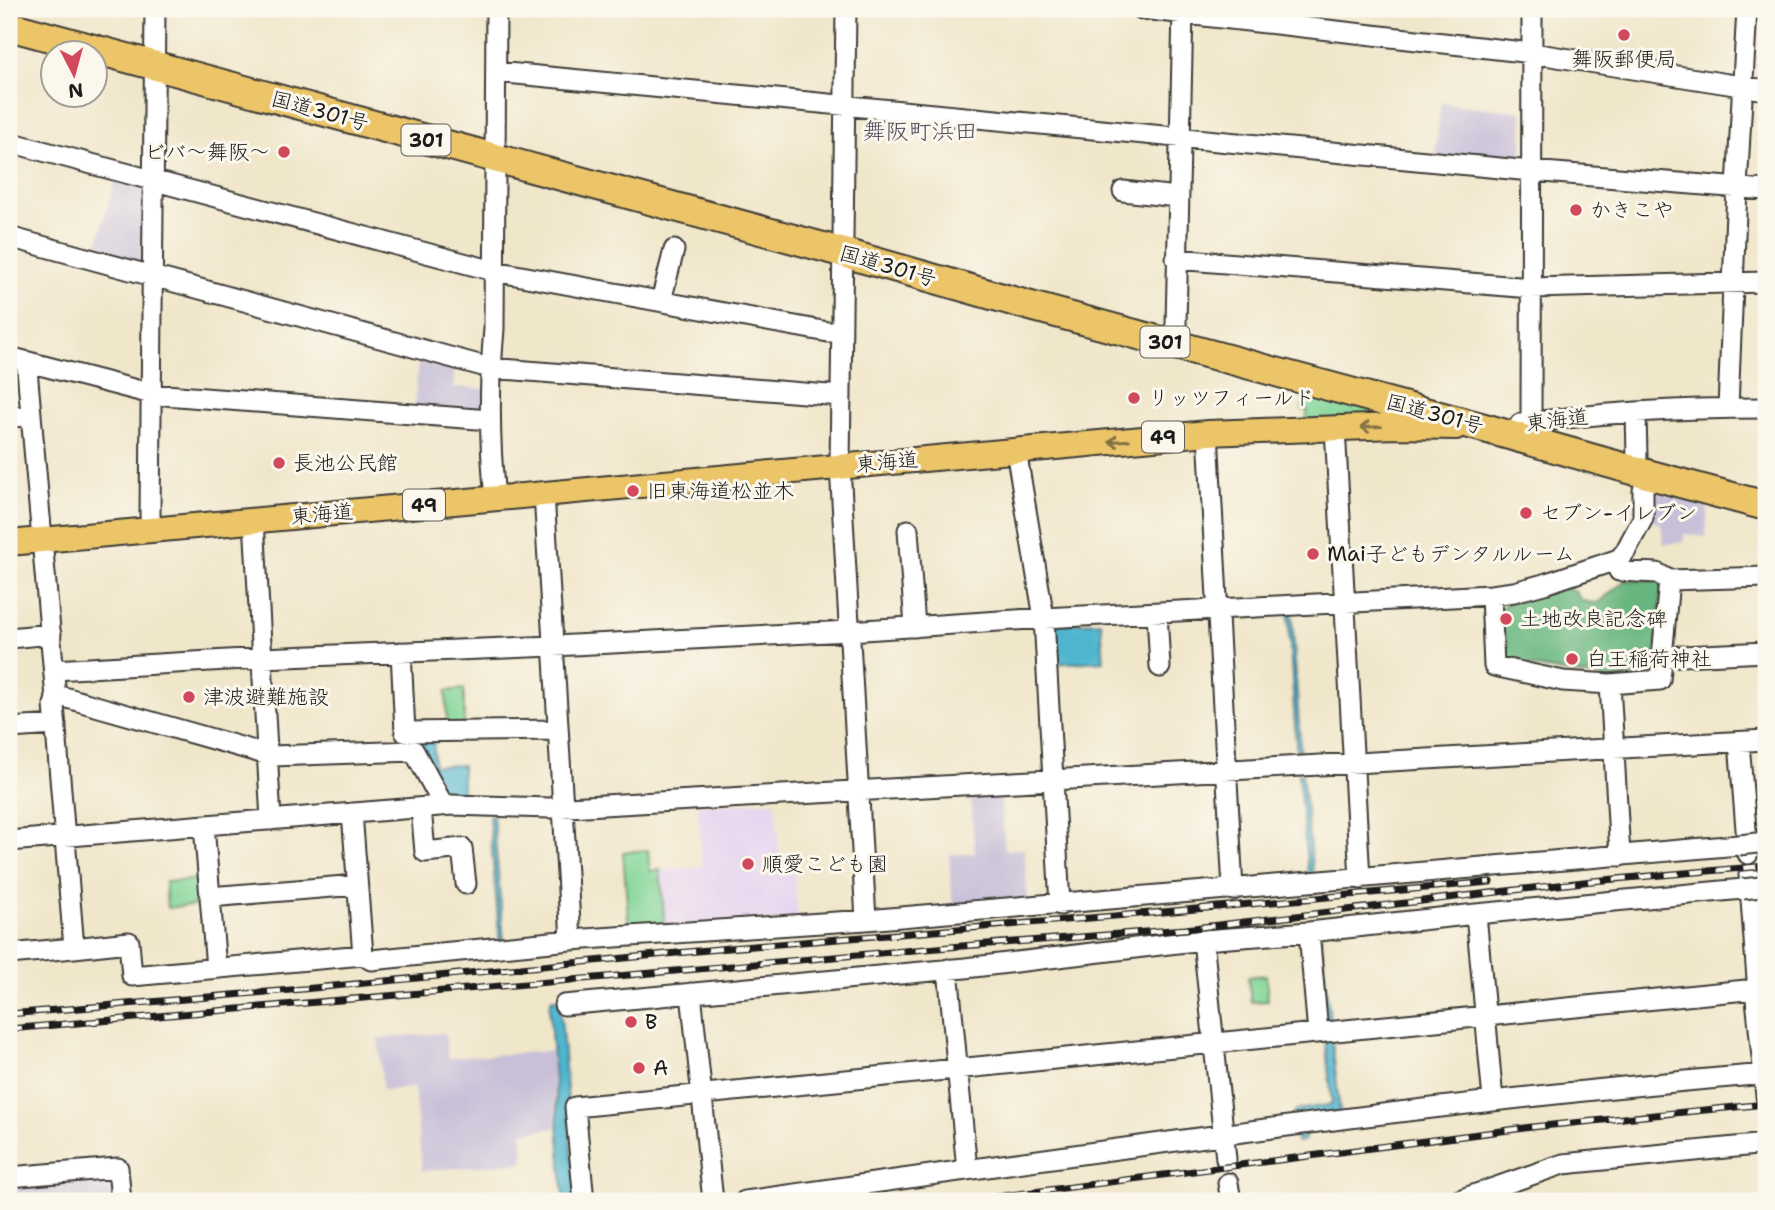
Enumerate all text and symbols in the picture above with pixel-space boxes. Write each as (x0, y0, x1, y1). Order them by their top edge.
marker: 舞阪郵便局 (1616, 27, 1632, 43)
north arrow (38, 38, 108, 108)
place label: 舞阪郵便局 (1572, 45, 1677, 73)
text: N (67, 77, 85, 104)
street label: 国道301号 (268, 85, 372, 137)
district label: 舞阪町浜田 (863, 116, 978, 146)
road number: 301 (402, 124, 450, 156)
place label: ビバ～舞阪～ (144, 138, 270, 166)
marker: ビバ～舞阪～ (276, 144, 292, 160)
place label: かきこや (1590, 196, 1674, 224)
marker: かきこや (1568, 202, 1584, 218)
street label: 国道301号 (836, 239, 940, 293)
road number: 301 (1140, 326, 1190, 358)
place label: リッツフィールド (1148, 384, 1315, 412)
street label: 国道301号 (1383, 388, 1487, 440)
marker: リッツフィールド (1126, 390, 1142, 406)
street label: 東海道 (1524, 402, 1590, 438)
one-way arrow (1360, 420, 1383, 433)
road number: 49 (1142, 422, 1184, 452)
one-way arrow (1109, 435, 1131, 448)
street label: 東海道 (854, 445, 920, 479)
place label: 長池公民館 (293, 449, 398, 477)
marker: 長池公民館 (271, 455, 287, 471)
place label: 旧東海道松並木 (647, 477, 794, 505)
marker: 旧東海道松並木 (625, 483, 641, 499)
road number: 49 (403, 490, 445, 520)
street label: 東海道 (289, 497, 355, 531)
place label: セブン-イレブン (1540, 499, 1697, 527)
marker: セブン-イレブン (1518, 505, 1534, 521)
place label: Mai子どもデンタルルーム (1327, 540, 1575, 568)
marker: Mai子どもデンタルルーム (1305, 546, 1321, 562)
place label: 土地改良記念碑 (1520, 605, 1667, 633)
marker: 土地改良記念碑 (1498, 611, 1514, 627)
place label: 白王稲荷神社 (1586, 645, 1712, 673)
marker: 白王稲荷神社 (1564, 651, 1580, 667)
place label: 津波避難施設 (203, 683, 329, 711)
marker: 津波避難施設 (181, 689, 197, 705)
place label: 順愛こども園 (762, 850, 888, 878)
marker: 順愛こども園 (740, 856, 756, 872)
place label: B (645, 1008, 657, 1036)
marker: B (623, 1014, 639, 1030)
place label: A (653, 1054, 668, 1082)
marker: A (631, 1060, 647, 1076)

